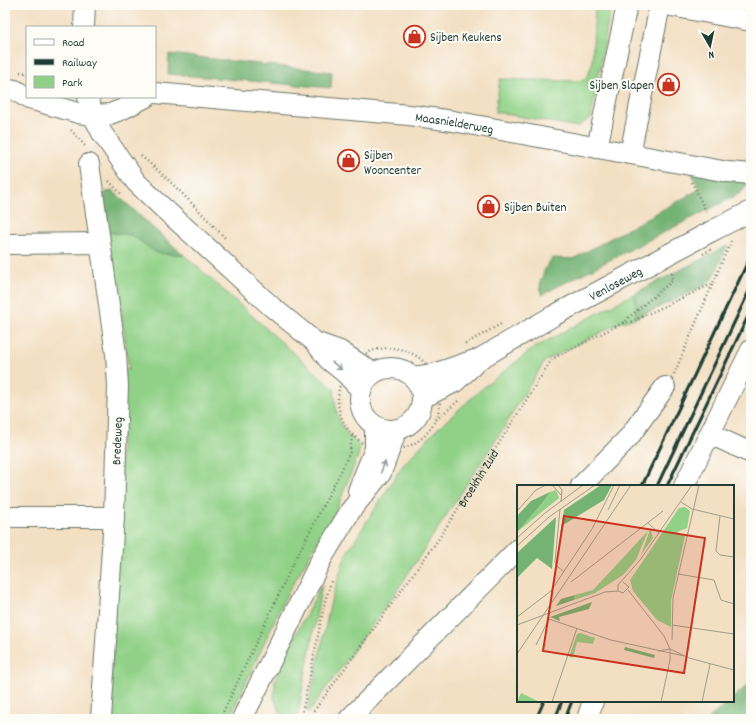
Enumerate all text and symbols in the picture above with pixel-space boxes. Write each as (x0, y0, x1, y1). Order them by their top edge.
shop icon: Sijben Keukens (401, 23, 427, 49)
legend (26, 26, 156, 98)
north arrow (690, 26, 730, 66)
place label: Sijben Keukens (430, 29, 502, 48)
text: Road (62, 35, 84, 52)
text: N (707, 46, 715, 62)
text: Railway (62, 55, 98, 72)
shop icon: Sijben Slapen (656, 71, 682, 97)
text: Park (62, 75, 83, 92)
place label: Sijben Slapen (590, 77, 654, 96)
street label: Maasnielderweg (414, 109, 495, 140)
place label: Sijben Wooncenter (364, 147, 422, 181)
shop icon: Sijben Wooncenter (336, 148, 362, 174)
shop icon: Sijben Buiten (475, 193, 501, 219)
place label: Sijben Buiten (504, 199, 567, 218)
street label: Venloseweg (586, 263, 647, 307)
one-way arrow (332, 362, 343, 371)
street label: Bredeweg (108, 416, 129, 466)
street label: Broekhin Zuid (454, 447, 505, 512)
one-way arrow (379, 461, 387, 473)
inset map (517, 485, 734, 702)

